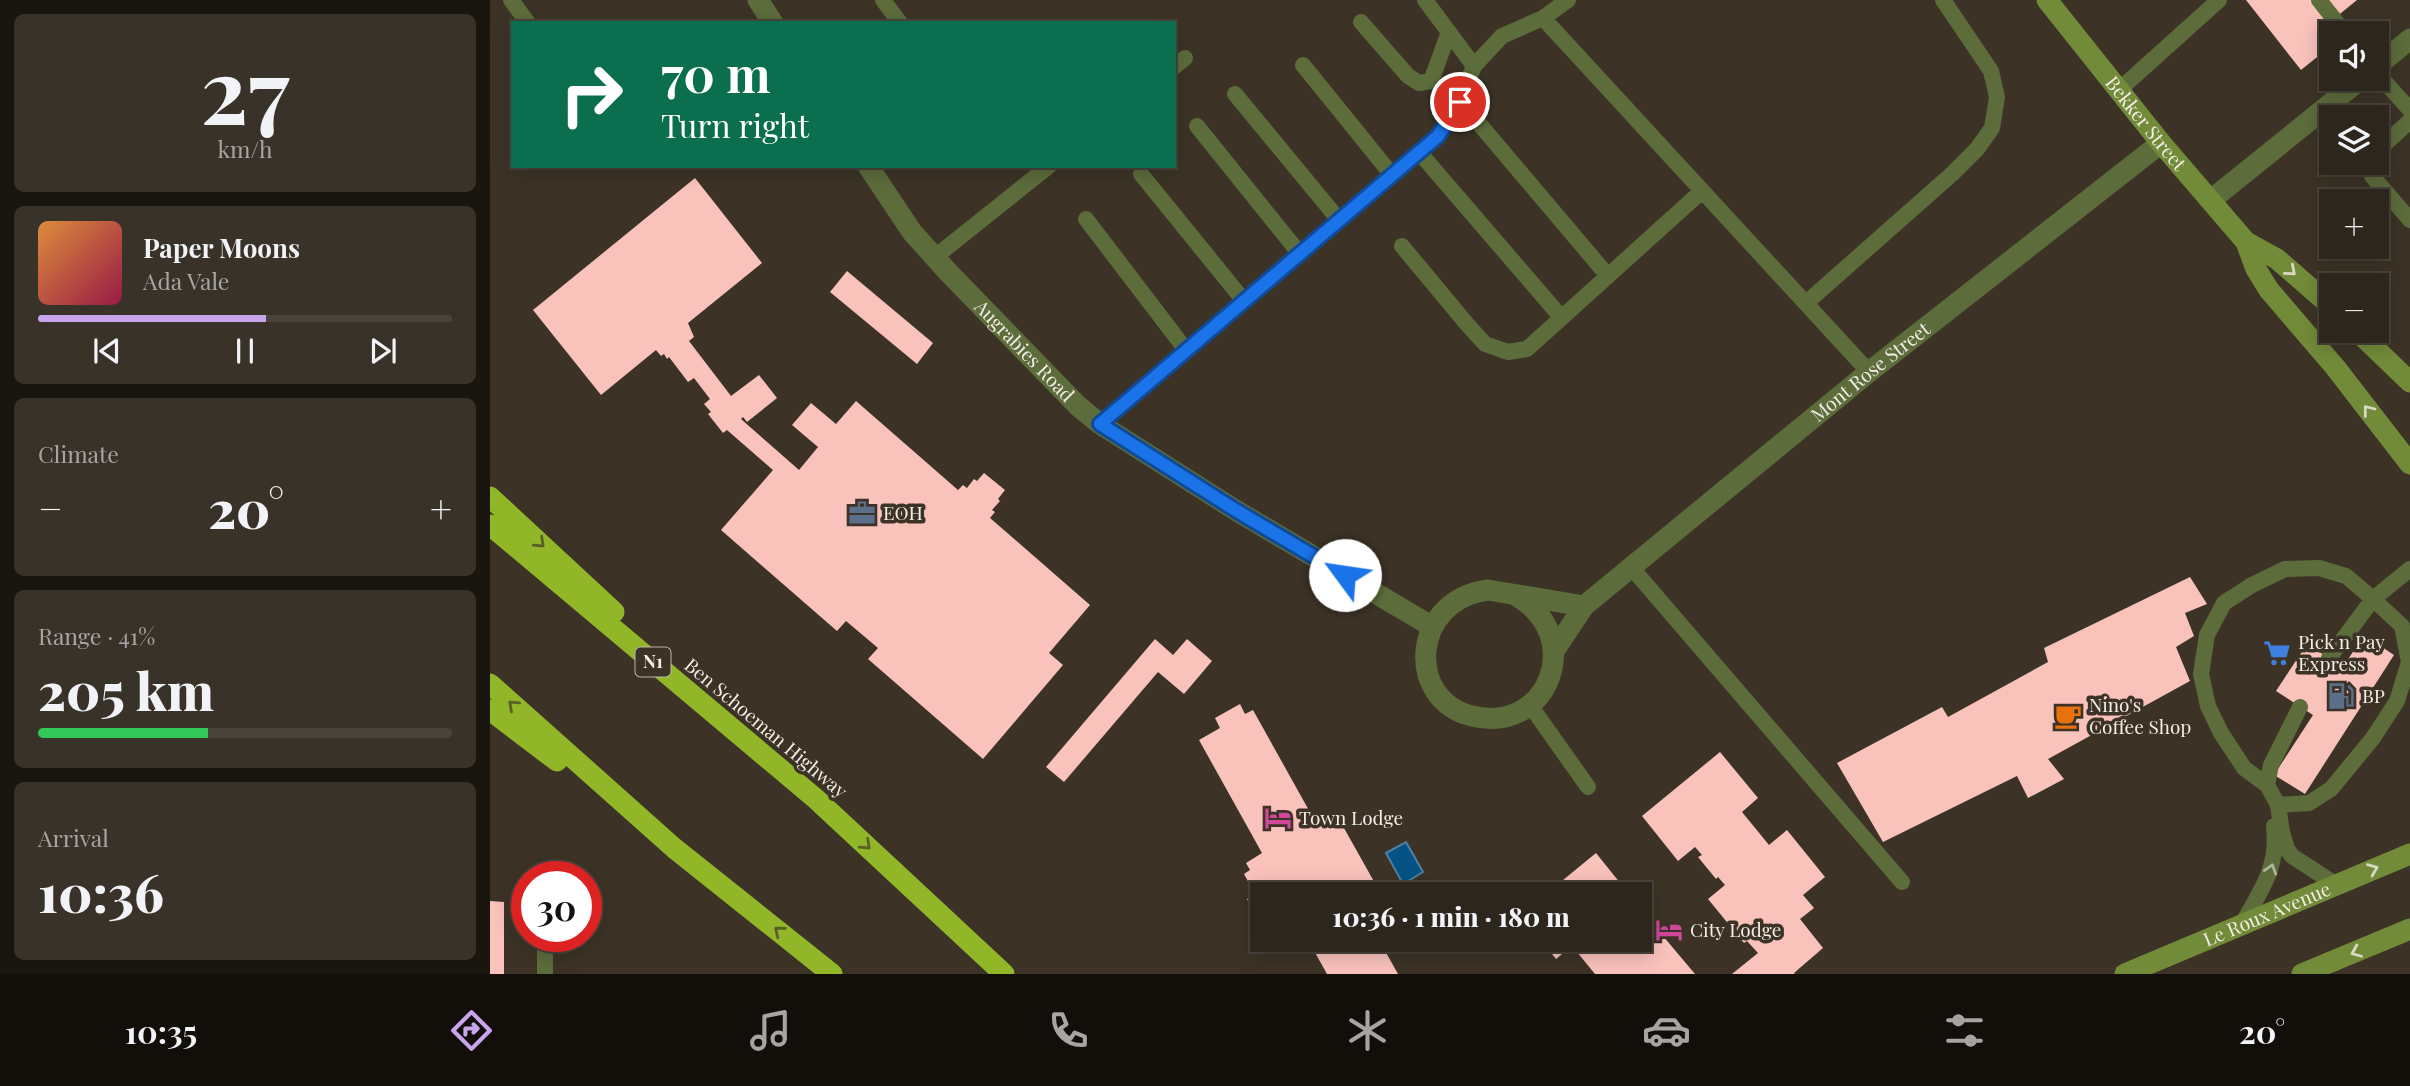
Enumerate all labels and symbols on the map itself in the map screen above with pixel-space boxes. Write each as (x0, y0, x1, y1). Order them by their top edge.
street label: Bekker Street (2100, 70, 2193, 176)
pin (1430, 72, 1490, 132)
one-way arrow (2283, 263, 2296, 275)
street label: Augrabies Road (969, 293, 1081, 407)
street label: Mont Rose Street (1805, 315, 1935, 427)
one-way arrow (2364, 406, 2377, 418)
office icon: EOH (847, 498, 877, 528)
place label: EOH (883, 499, 923, 525)
one-way arrow (532, 535, 545, 548)
position arrow (1308, 538, 1382, 612)
place label: Pick n Pay Express (2298, 628, 2385, 676)
supermarket icon: Pick n Pay Express (2262, 638, 2292, 668)
road number: N1 (636, 648, 670, 676)
street label: Ben Schoeman Highway (680, 651, 854, 803)
fuel station icon: BP (2326, 681, 2356, 711)
place label: BP (2362, 682, 2385, 708)
place label: Nino's Coffee Shop (2089, 691, 2191, 739)
one-way arrow (508, 701, 521, 713)
cafe icon: Nino's Coffee Shop (2053, 701, 2083, 731)
hotel icon: Town Lodge (1263, 803, 1293, 833)
place label: Town Lodge (1299, 804, 1403, 830)
one-way arrow (858, 837, 871, 850)
speed limit sign: 30 (511, 861, 602, 952)
one-way arrow (2262, 863, 2277, 875)
one-way arrow (2366, 863, 2378, 877)
street label: Le Roux Avenue (2199, 875, 2334, 952)
hotel icon: City Lodge (1654, 915, 1684, 945)
place label: City Lodge (1690, 916, 1781, 942)
one-way arrow (774, 927, 786, 940)
one-way arrow (2351, 943, 2363, 957)

